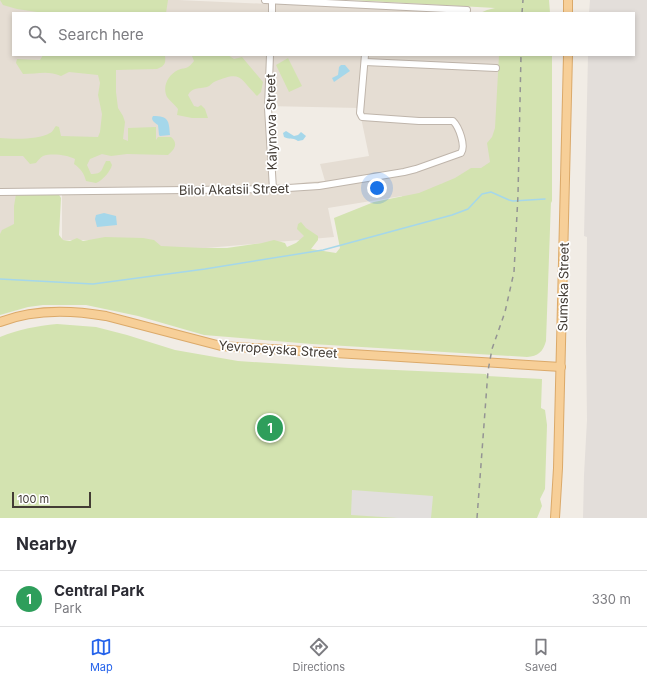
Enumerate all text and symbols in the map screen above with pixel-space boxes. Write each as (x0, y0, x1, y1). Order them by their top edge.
search box (12, 12, 635, 56)
icon: search (26, 23, 48, 45)
text: Search here (58, 25, 144, 44)
street label: Kalynova Street (262, 74, 280, 170)
your location (367, 178, 387, 198)
street label: Biloi Akatsii Street (179, 180, 289, 198)
street label: Sumska Street (554, 242, 572, 332)
street label: Yevropeyska Street (218, 337, 338, 361)
pin: 1 (257, 413, 283, 443)
scale bar (12, 490, 91, 509)
text: 100 m (18, 492, 49, 506)
text: Nearby (16, 534, 77, 554)
text: Central Park (54, 581, 144, 600)
text: 1 (26, 591, 32, 607)
text: 330 m (592, 591, 631, 607)
text: Park (54, 600, 82, 616)
tab: Map (90, 636, 113, 674)
tab: Directions (293, 636, 345, 674)
tab: Saved (525, 636, 557, 674)

